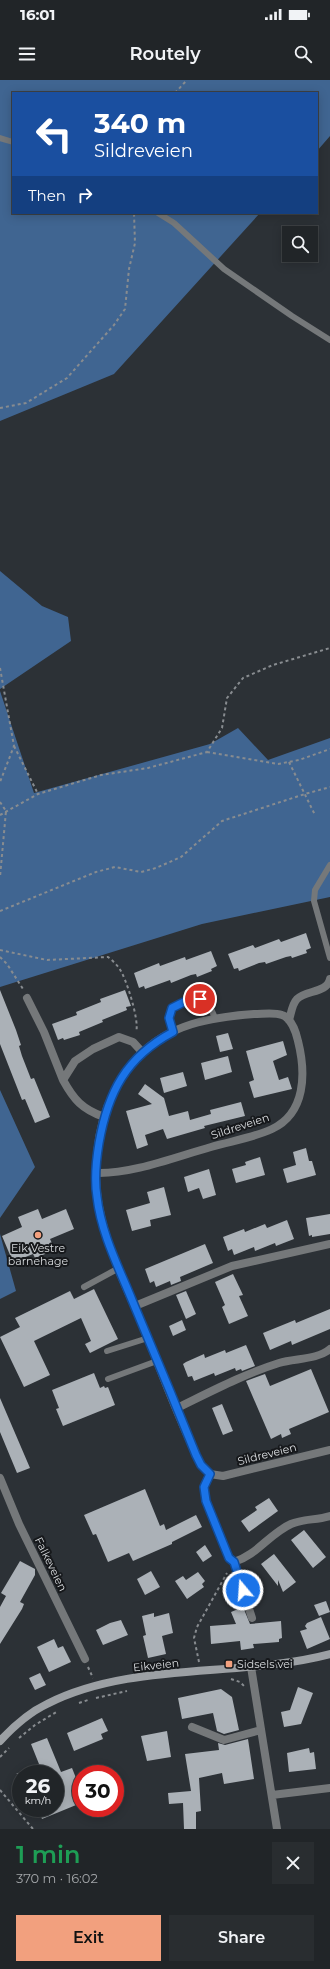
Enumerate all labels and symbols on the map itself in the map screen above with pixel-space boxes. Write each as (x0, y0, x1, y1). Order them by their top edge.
pin (183, 982, 217, 1016)
street label: Sildreveien (209, 1110, 271, 1142)
marker: Eik Vestre barnehage (33, 1230, 43, 1240)
place label: Eik Vestre barnehage (8, 1241, 69, 1268)
street label: Sildreveien (236, 1440, 298, 1468)
street label: Falkeveien (32, 1535, 70, 1593)
position arrow (222, 1569, 264, 1611)
street label: Eikveien (132, 1656, 180, 1674)
place label: Sidsels vei (237, 1657, 293, 1671)
marker: Sidsels vei (224, 1659, 234, 1669)
speed limit sign: 30 (72, 1765, 124, 1817)

